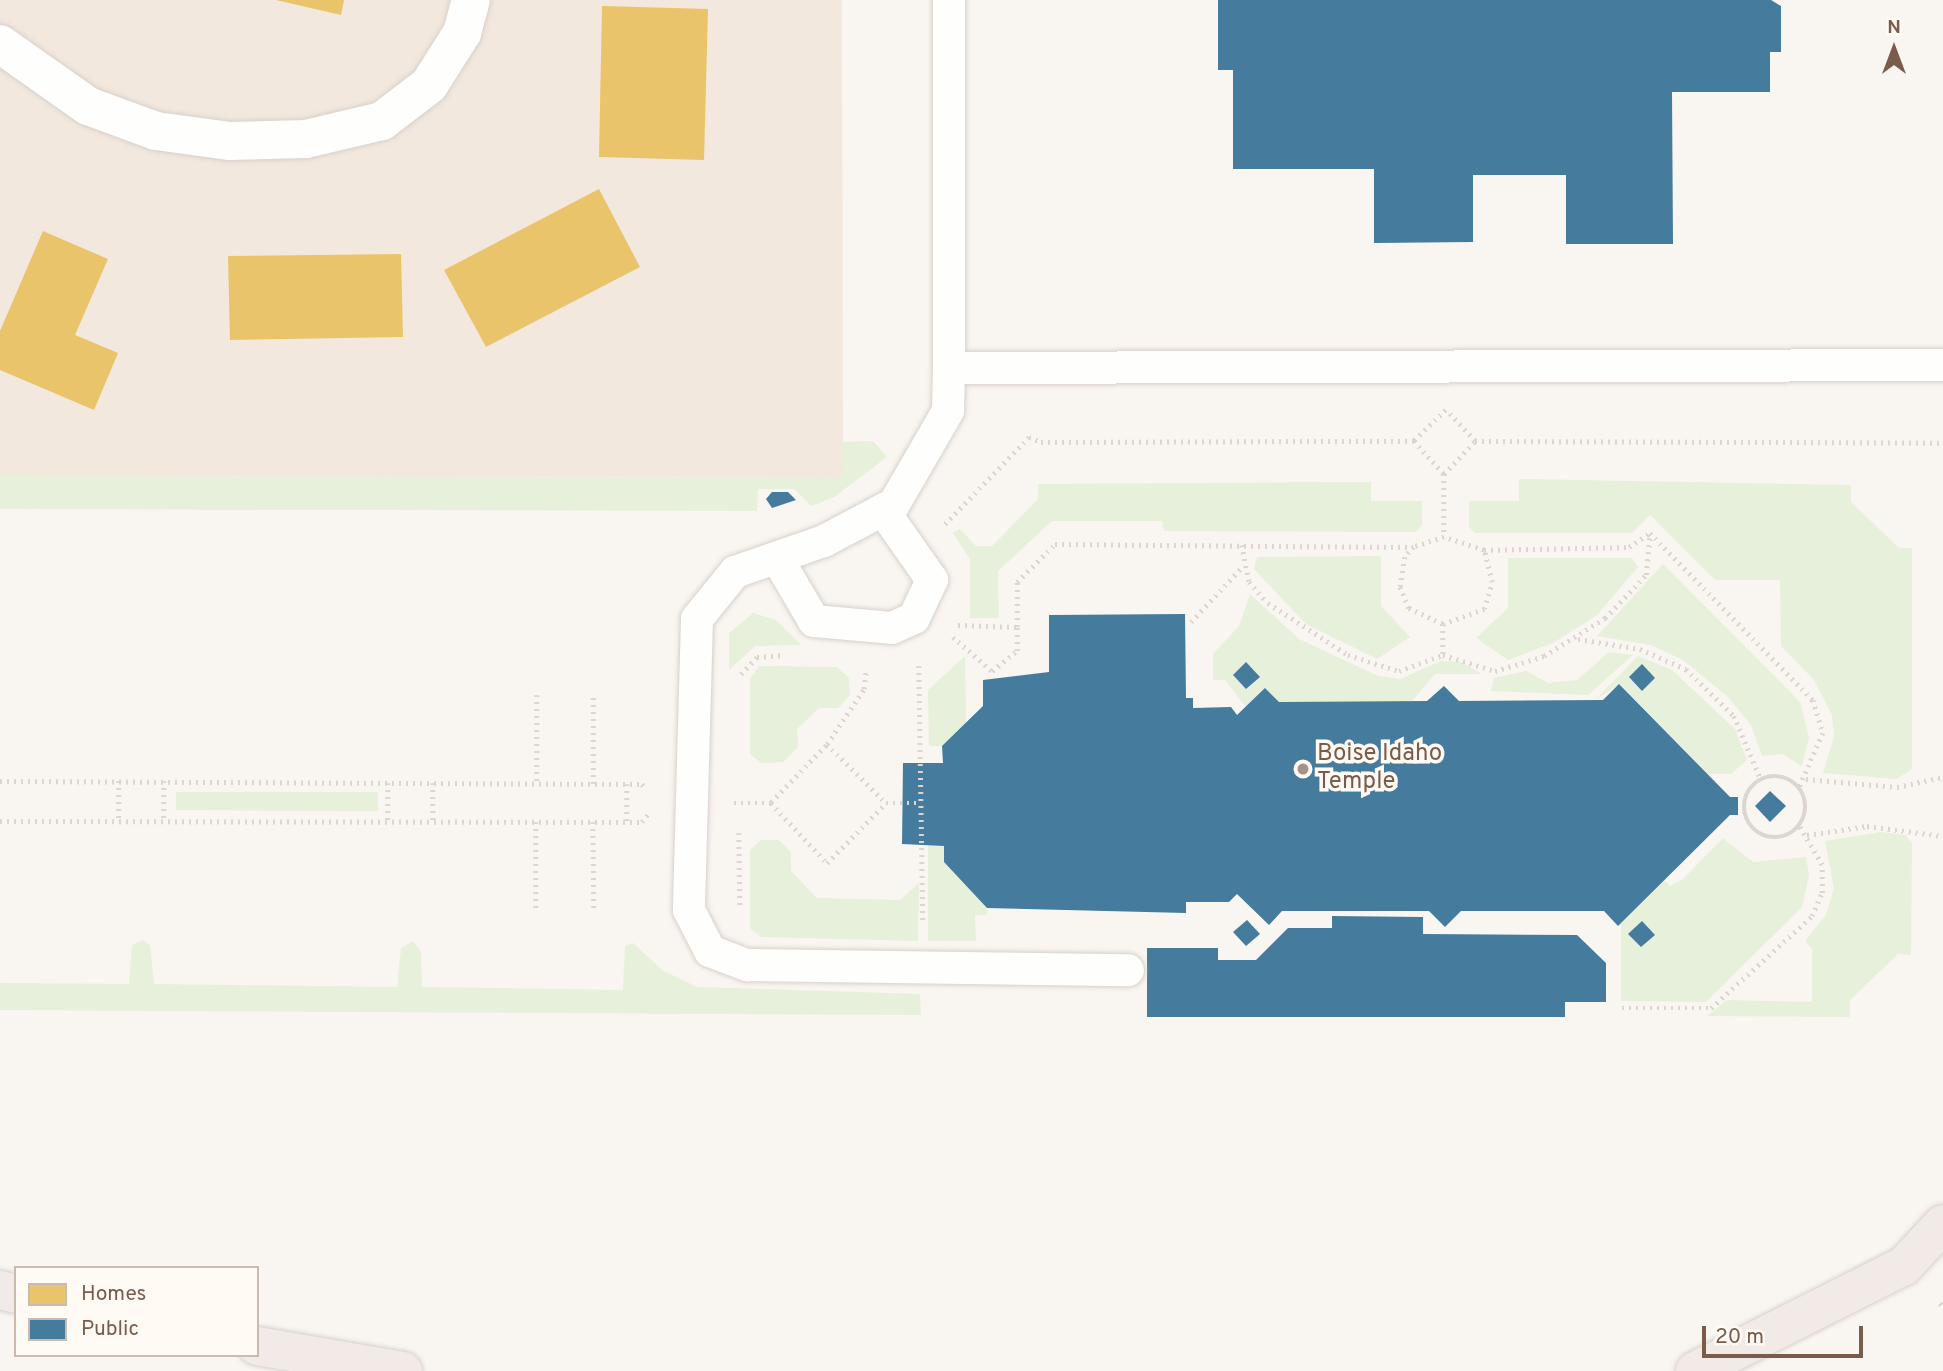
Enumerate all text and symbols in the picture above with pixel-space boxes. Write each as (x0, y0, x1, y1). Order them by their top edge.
north arrow (1859, 14, 1929, 84)
text: N (1887, 16, 1901, 40)
place label: Boise Idaho Temple (1317, 741, 1442, 797)
marker: Boise Idaho Temple (1295, 761, 1311, 777)
legend (14, 1266, 259, 1357)
text: Homes (81, 1281, 146, 1308)
scale bar (1705, 1312, 1866, 1356)
text: Public (81, 1316, 139, 1343)
text: 20 m (1715, 1324, 1764, 1351)

